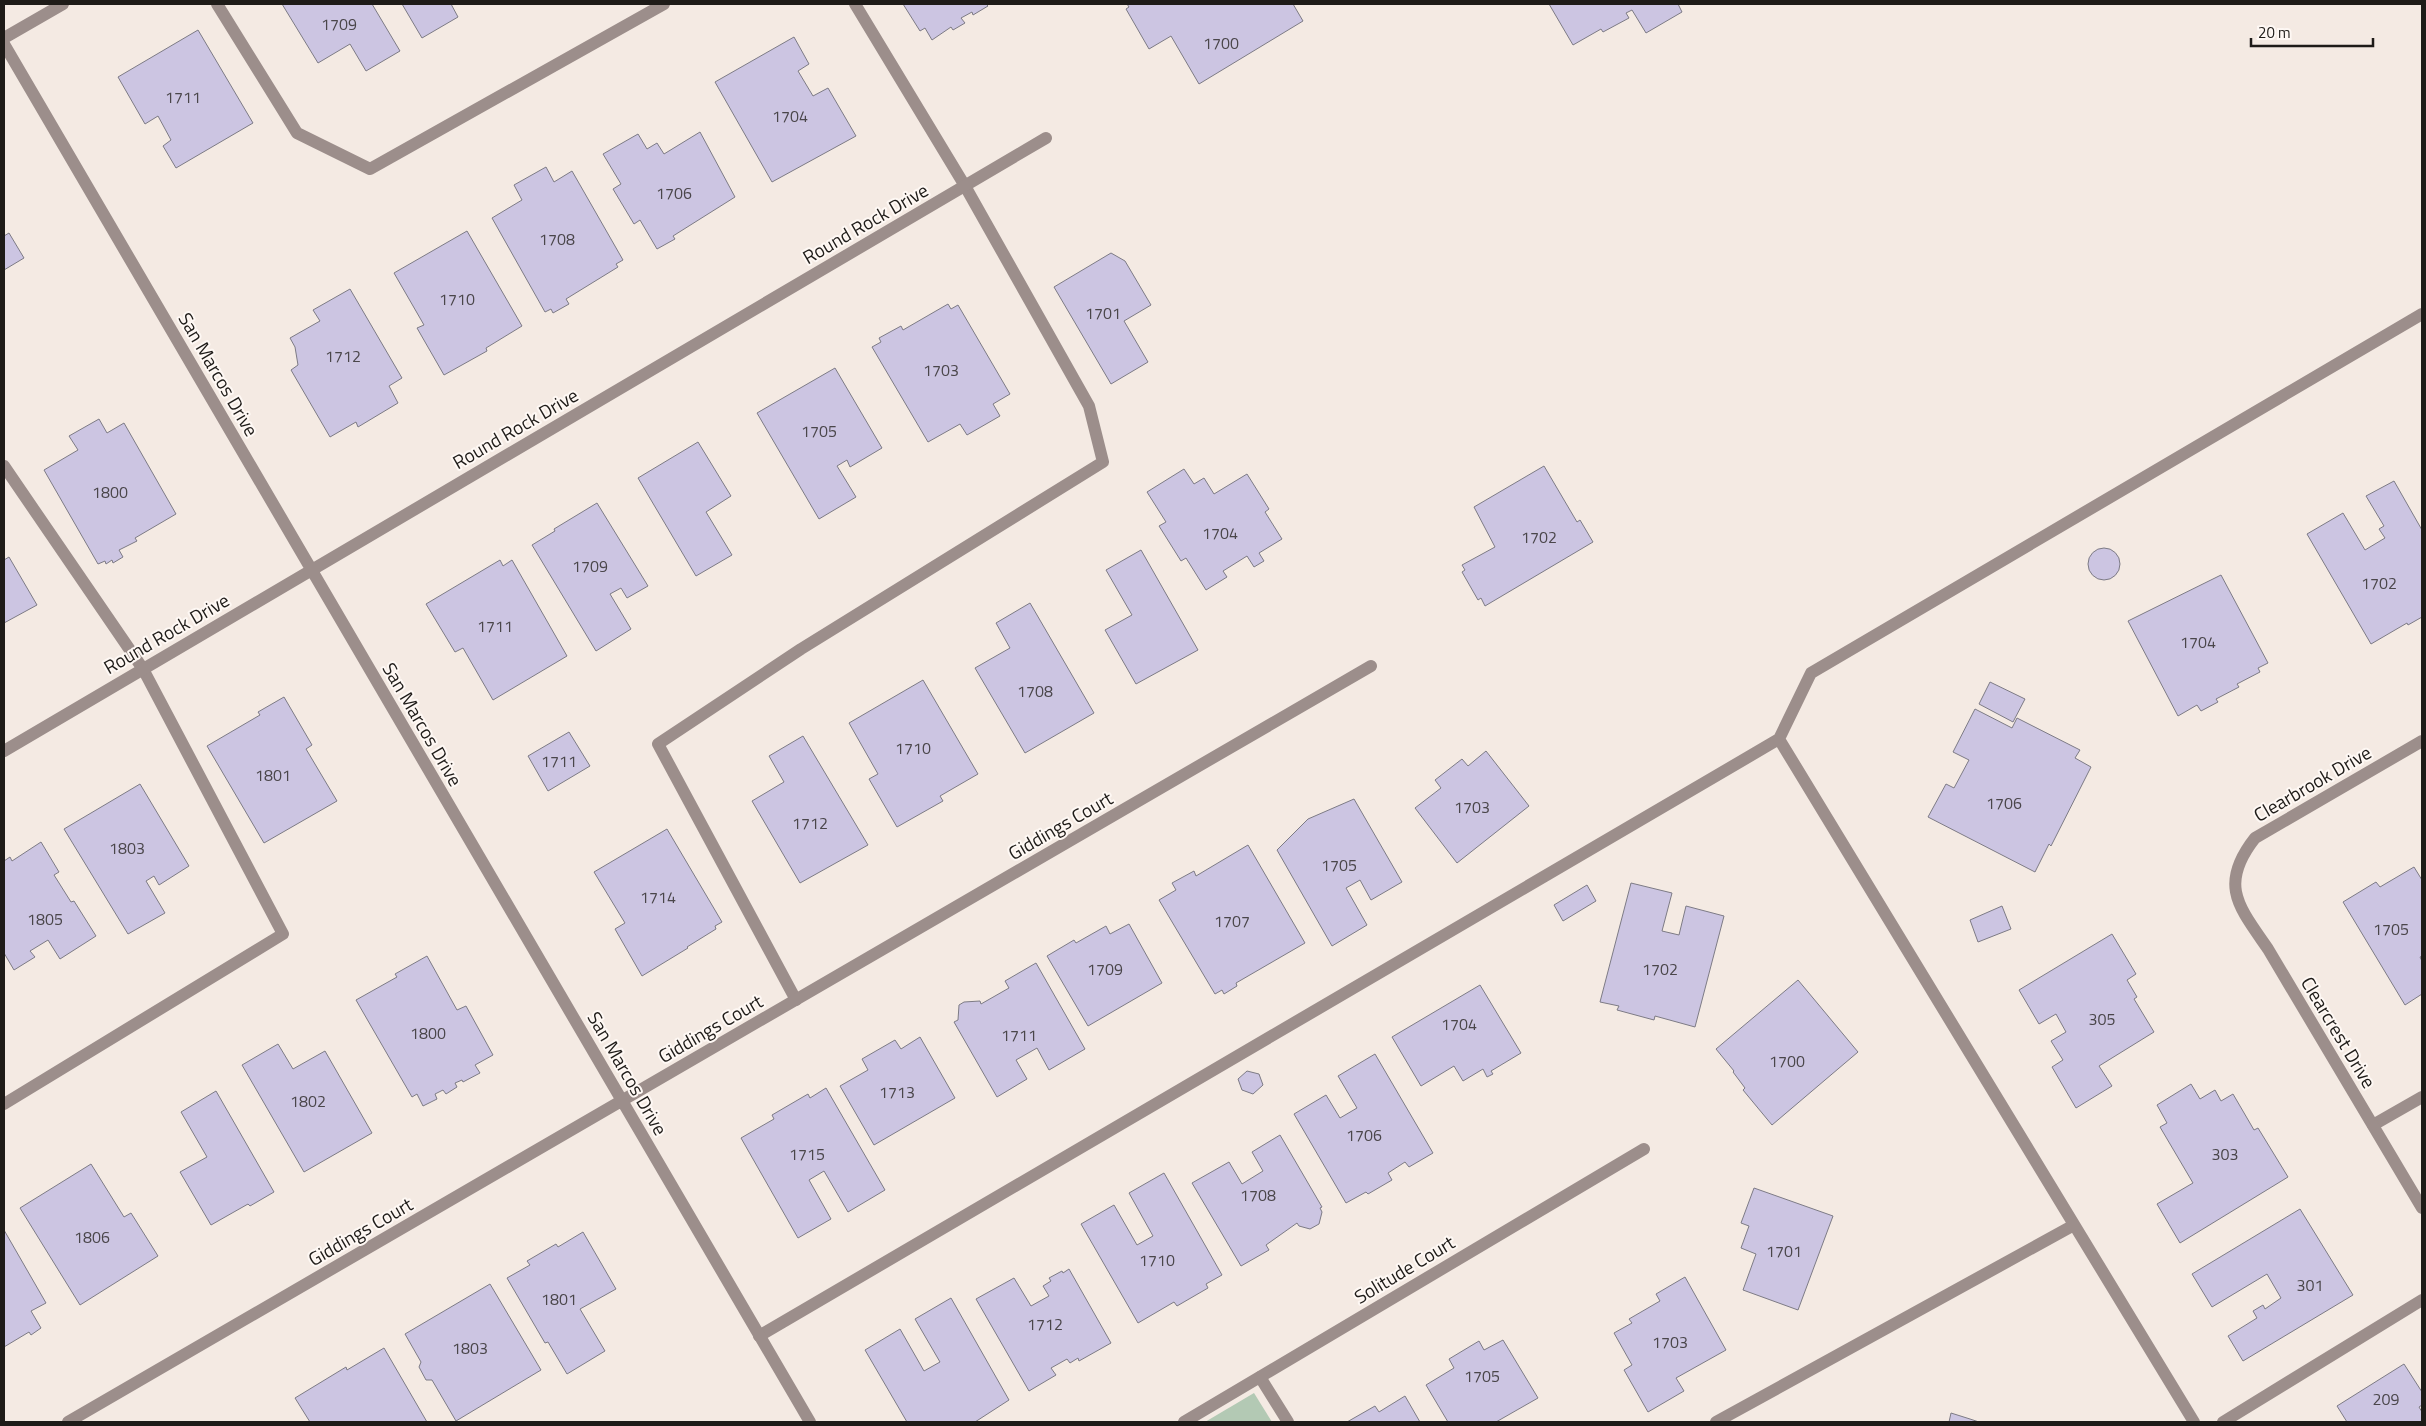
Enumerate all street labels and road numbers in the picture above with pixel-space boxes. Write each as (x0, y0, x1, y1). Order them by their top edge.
street label: Round Rock Drive (797, 175, 933, 271)
street label: San Marcos Drive (172, 307, 266, 441)
street label: Round Rock Drive (447, 380, 583, 476)
street label: Round Rock Drive (98, 585, 234, 681)
street label: San Marcos Drive (376, 657, 470, 791)
street label: Clearbrook Drive (2248, 738, 2376, 828)
street label: Giddings Court (1002, 783, 1118, 867)
street label: Clearcrest Drive (2294, 971, 2384, 1093)
street label: Giddings Court (652, 986, 768, 1070)
street label: San Marcos Drive (581, 1006, 675, 1140)
street label: Giddings Court (302, 1189, 418, 1273)
street label: Solitude Court (1348, 1227, 1460, 1311)

